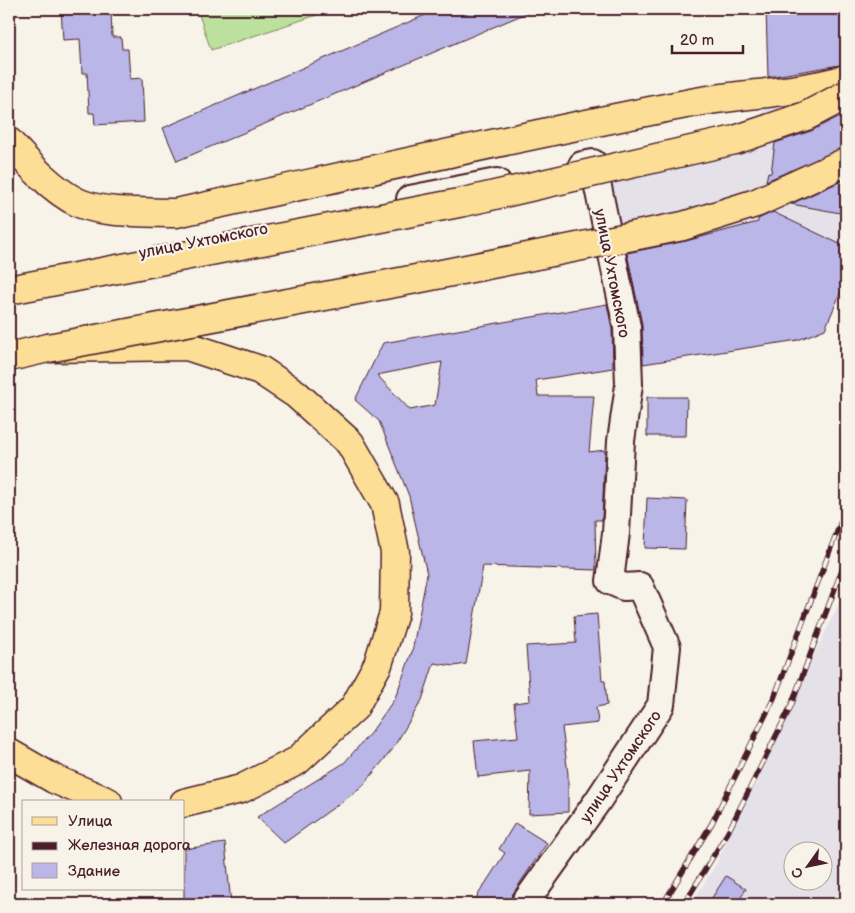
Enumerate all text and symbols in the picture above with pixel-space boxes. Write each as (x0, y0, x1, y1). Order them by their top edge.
scale bar (672, 22, 744, 54)
text: 20 m (680, 31, 714, 50)
street label: улица Ухтомского (590, 207, 633, 339)
street label: улица Ухтомского (137, 220, 269, 263)
street label: улица Ухтомского (577, 707, 666, 826)
legend (22, 800, 185, 890)
text: Улица (68, 812, 113, 831)
text: Железная дорога (68, 836, 191, 855)
north arrow (782, 840, 832, 890)
text: Здание (68, 862, 120, 881)
text: С (788, 864, 807, 882)

